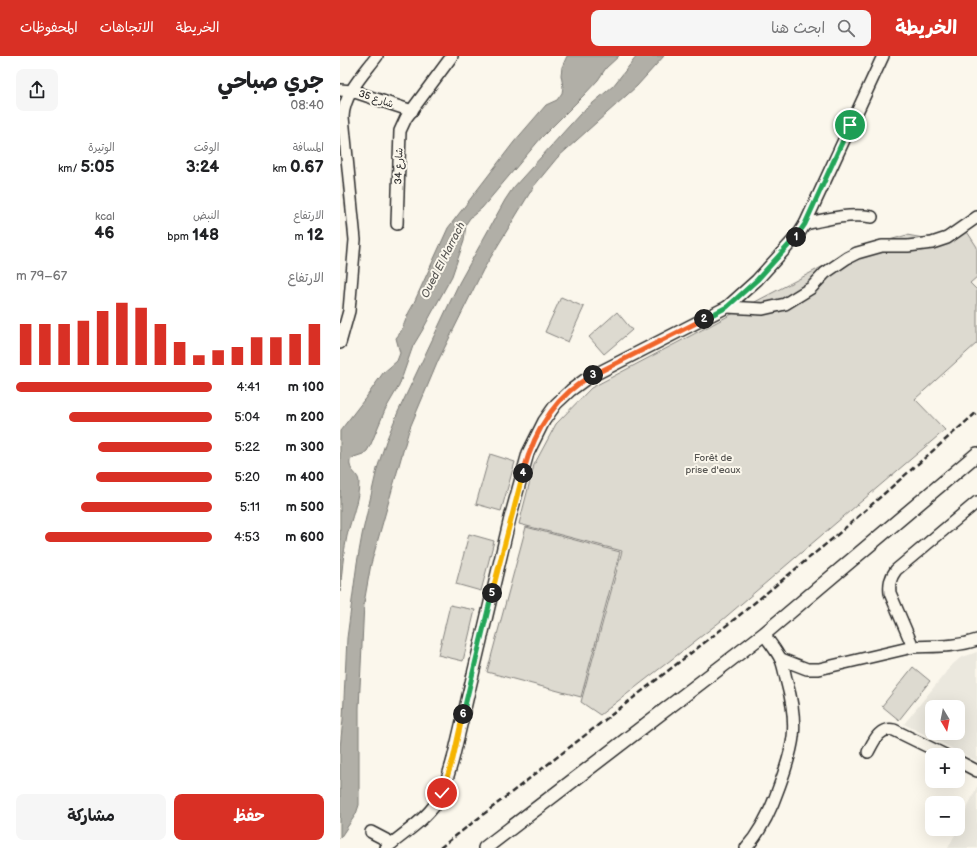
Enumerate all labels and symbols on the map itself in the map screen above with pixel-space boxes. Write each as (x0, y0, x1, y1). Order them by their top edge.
street label: شارع 35 (357, 87, 395, 112)
pin (833, 108, 867, 142)
street label: شارع 34 (392, 147, 407, 185)
water label: Oued El Harrach (418, 220, 468, 300)
pin: 1 (786, 227, 806, 247)
pin: 2 (694, 309, 714, 329)
pin: 3 (583, 365, 603, 385)
park label: Forêt de prise d'eaux (686, 452, 741, 476)
pin: 4 (513, 463, 533, 483)
pin: 5 (482, 583, 502, 603)
north arrow (925, 700, 965, 740)
pin: 6 (453, 704, 473, 724)
pin (425, 776, 459, 810)

